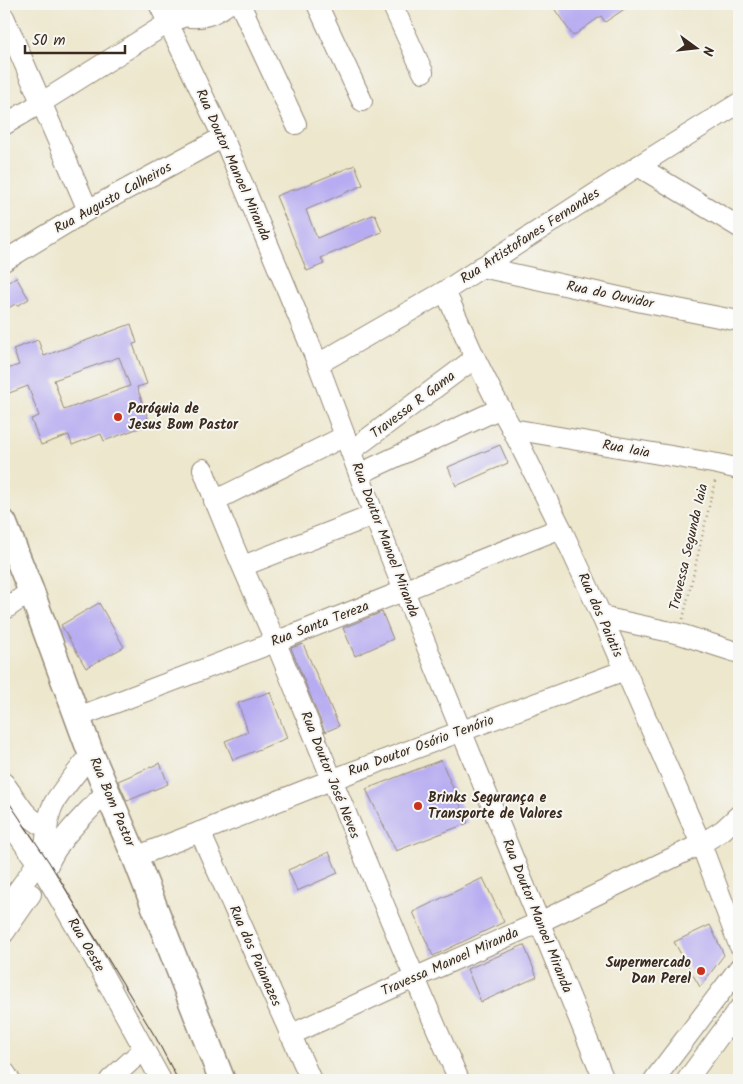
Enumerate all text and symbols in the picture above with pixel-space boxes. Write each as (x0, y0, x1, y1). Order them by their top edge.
scale bar (25, 22, 125, 54)
north arrow (670, 22, 720, 72)
text: 50 m (32, 29, 66, 53)
text: N (696, 44, 719, 58)
street label: Rua Doutor Manoel Miranda (189, 85, 277, 245)
street label: Rua Augusto Calheiros (50, 156, 176, 240)
street label: Rua Artistofanes Fernandes (456, 182, 604, 290)
street label: Rua do Ouvidor (564, 275, 657, 315)
street label: Travessa R Gama (366, 366, 460, 444)
place label: Paróquia de Jesus Bom Pastor (128, 398, 239, 436)
marker: Paróquia de Jesus Bom Pastor (112, 411, 124, 423)
street label: Rua Iaia (601, 434, 651, 464)
street label: Rua Doutor Manoel Miranda (345, 459, 425, 621)
street label: Travessa Segunda Iaia (664, 481, 714, 613)
street label: Rua dos Paiatis (571, 569, 629, 661)
street label: Rua Santa Tereza (268, 595, 372, 653)
street label: Rua Doutor José Neves (294, 708, 366, 842)
street label: Rua Doutor Osório Tenório (345, 709, 497, 783)
street label: Rua Bom Pastor (83, 754, 141, 852)
place label: Brinks Segurança e Transporte de Valores (428, 787, 563, 825)
marker: Brinks Segurança e Transporte de Valores (412, 800, 424, 812)
street label: Rua Doutor Manoel Miranda (496, 836, 578, 996)
street label: Rua dos Paianazes (223, 902, 287, 1010)
street label: Rua Oeste (62, 914, 111, 977)
street label: Travessa Manoel Miranda (378, 922, 522, 1002)
place label: Supermercado Dan Perel (606, 952, 692, 990)
marker: Supermercado Dan Perel (695, 965, 707, 977)

